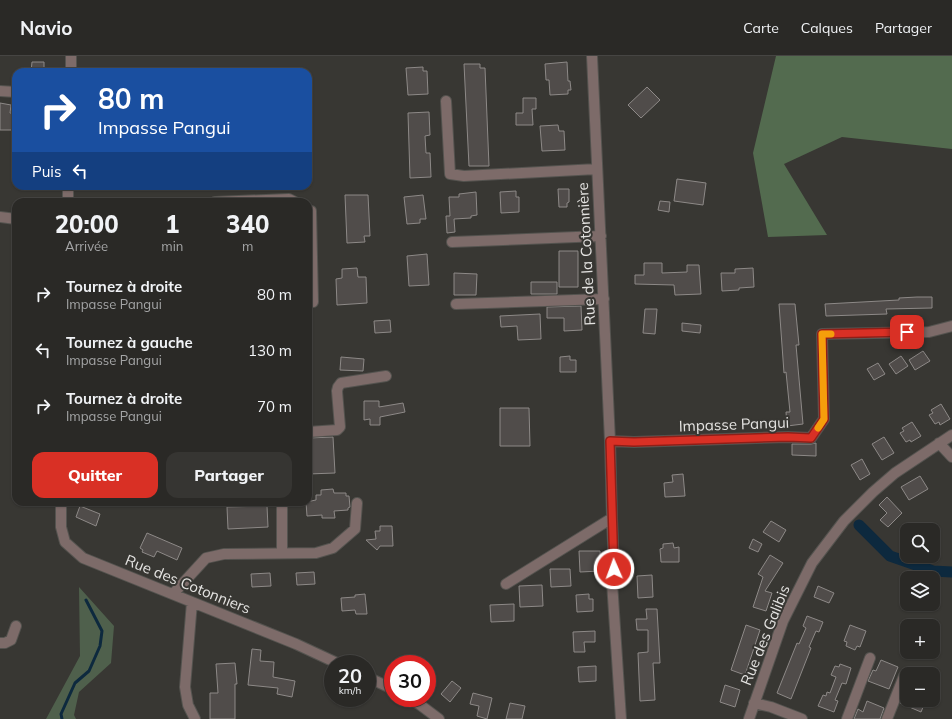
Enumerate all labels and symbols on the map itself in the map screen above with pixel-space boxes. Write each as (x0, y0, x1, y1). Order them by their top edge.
street label: Rue de la Cotonnière (573, 182, 599, 326)
pin (890, 315, 924, 349)
street label: Impasse Pangui (678, 413, 790, 435)
position arrow (593, 548, 635, 590)
street label: Rue des Cotonniers (122, 550, 254, 618)
street label: Rue des Galibis (736, 582, 794, 688)
speed limit sign: 30 (384, 655, 436, 707)

